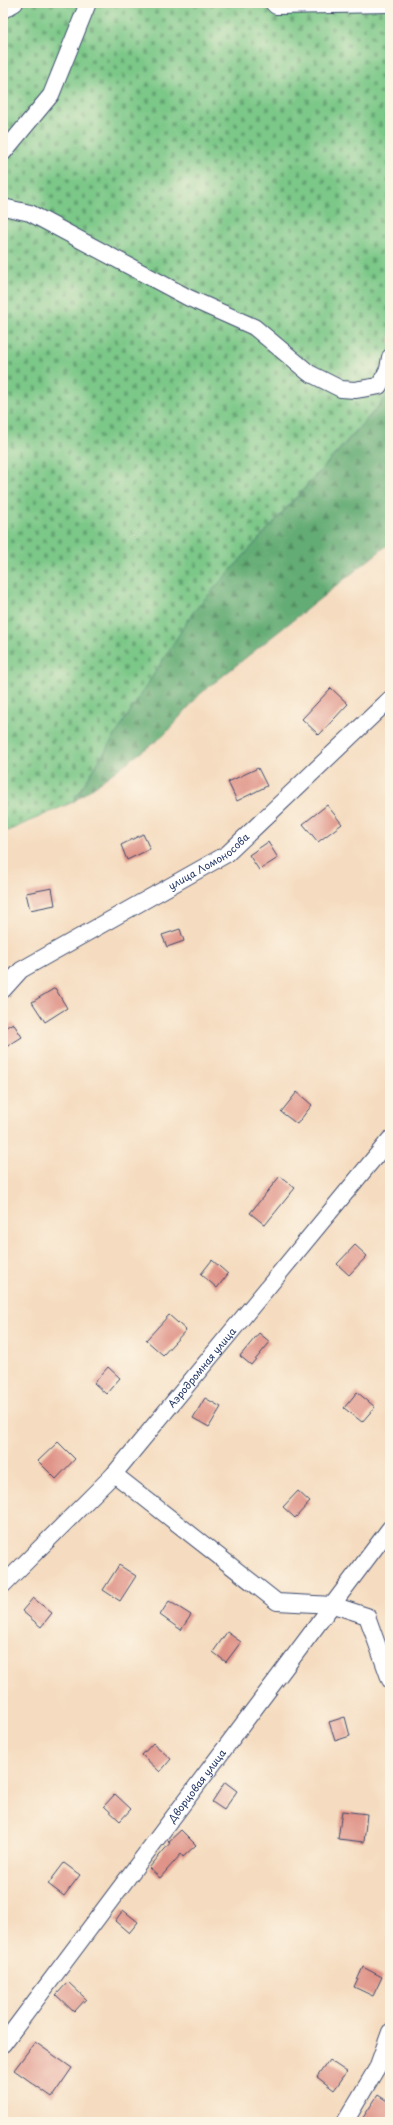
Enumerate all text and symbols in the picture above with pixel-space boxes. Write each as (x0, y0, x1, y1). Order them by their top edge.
street label: улица Ломоносова (165, 828, 253, 893)
street label: Аэродромная улица (164, 1323, 239, 1411)
street label: Дворцовая улица (163, 1745, 229, 1826)

